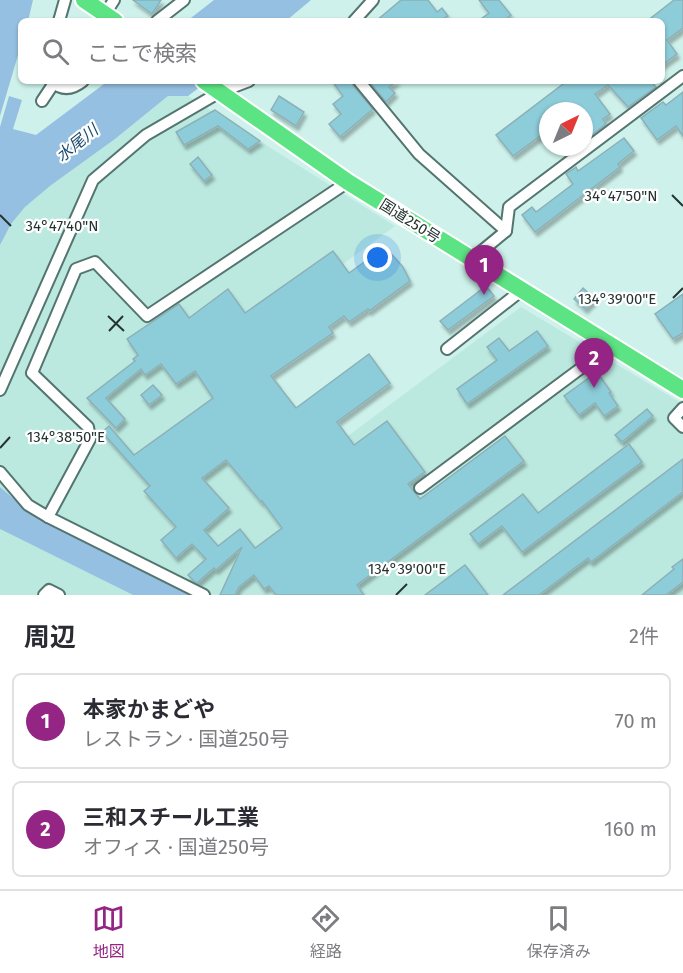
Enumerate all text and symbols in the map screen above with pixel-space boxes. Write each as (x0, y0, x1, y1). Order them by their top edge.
search box (18, 18, 665, 84)
icon: search (39, 35, 72, 68)
text: ここで検索 (87, 40, 197, 67)
north arrow (539, 102, 593, 156)
water label: 水尾川 (52, 119, 103, 165)
text: 34°47'50"N (585, 187, 657, 205)
street label: 国道250号 (376, 195, 444, 247)
text: 34°47'40"N (26, 217, 98, 235)
your location (363, 243, 392, 272)
pin: 1 (464, 246, 504, 295)
text: 134°39'00"E (578, 290, 656, 308)
pin: 2 (574, 338, 614, 388)
text: 134°38'50"E (27, 428, 105, 446)
text: 134°39'00"E (368, 560, 446, 578)
text: 周辺 (24, 622, 76, 653)
text: 2件 (629, 624, 659, 648)
text: 本家かまどや (83, 696, 215, 723)
text: 1 (41, 709, 50, 733)
text: 70 m (615, 709, 657, 733)
text: レストラン · 国道250号 (83, 727, 289, 751)
text: 三和スチール工業 (83, 804, 259, 831)
text: 2 (40, 817, 51, 841)
text: 160 m (604, 817, 657, 841)
text: オフィス · 国道250号 (83, 835, 269, 859)
tab: 地図 (92, 902, 125, 962)
tab: 経路 (309, 902, 342, 962)
tab: 保存済み (527, 902, 591, 962)

